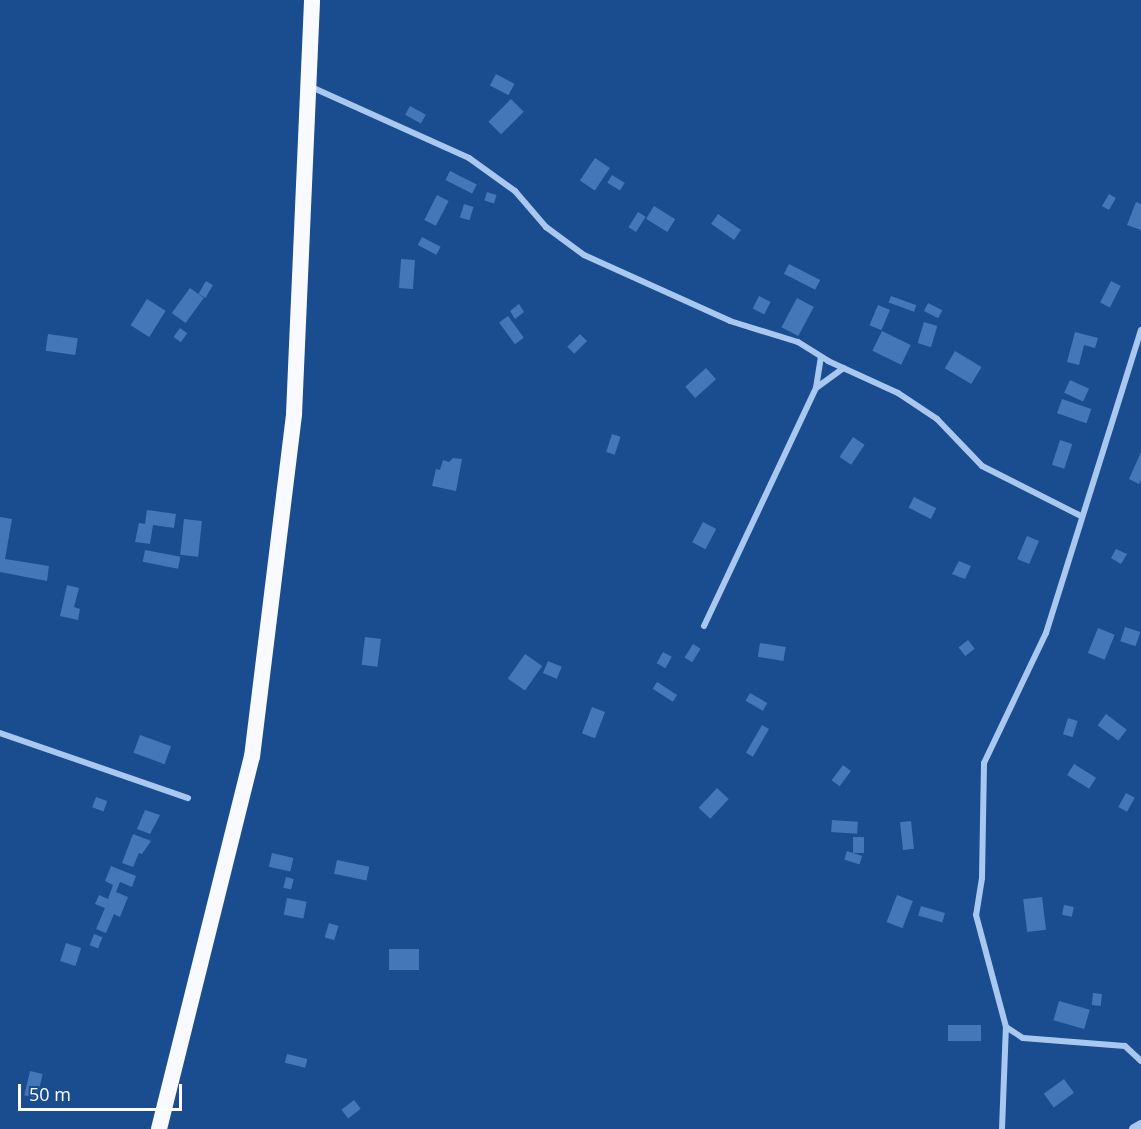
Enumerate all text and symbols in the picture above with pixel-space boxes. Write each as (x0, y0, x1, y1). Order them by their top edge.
scale bar (21, 1072, 184, 1110)
text: 50 m (29, 1082, 71, 1106)

